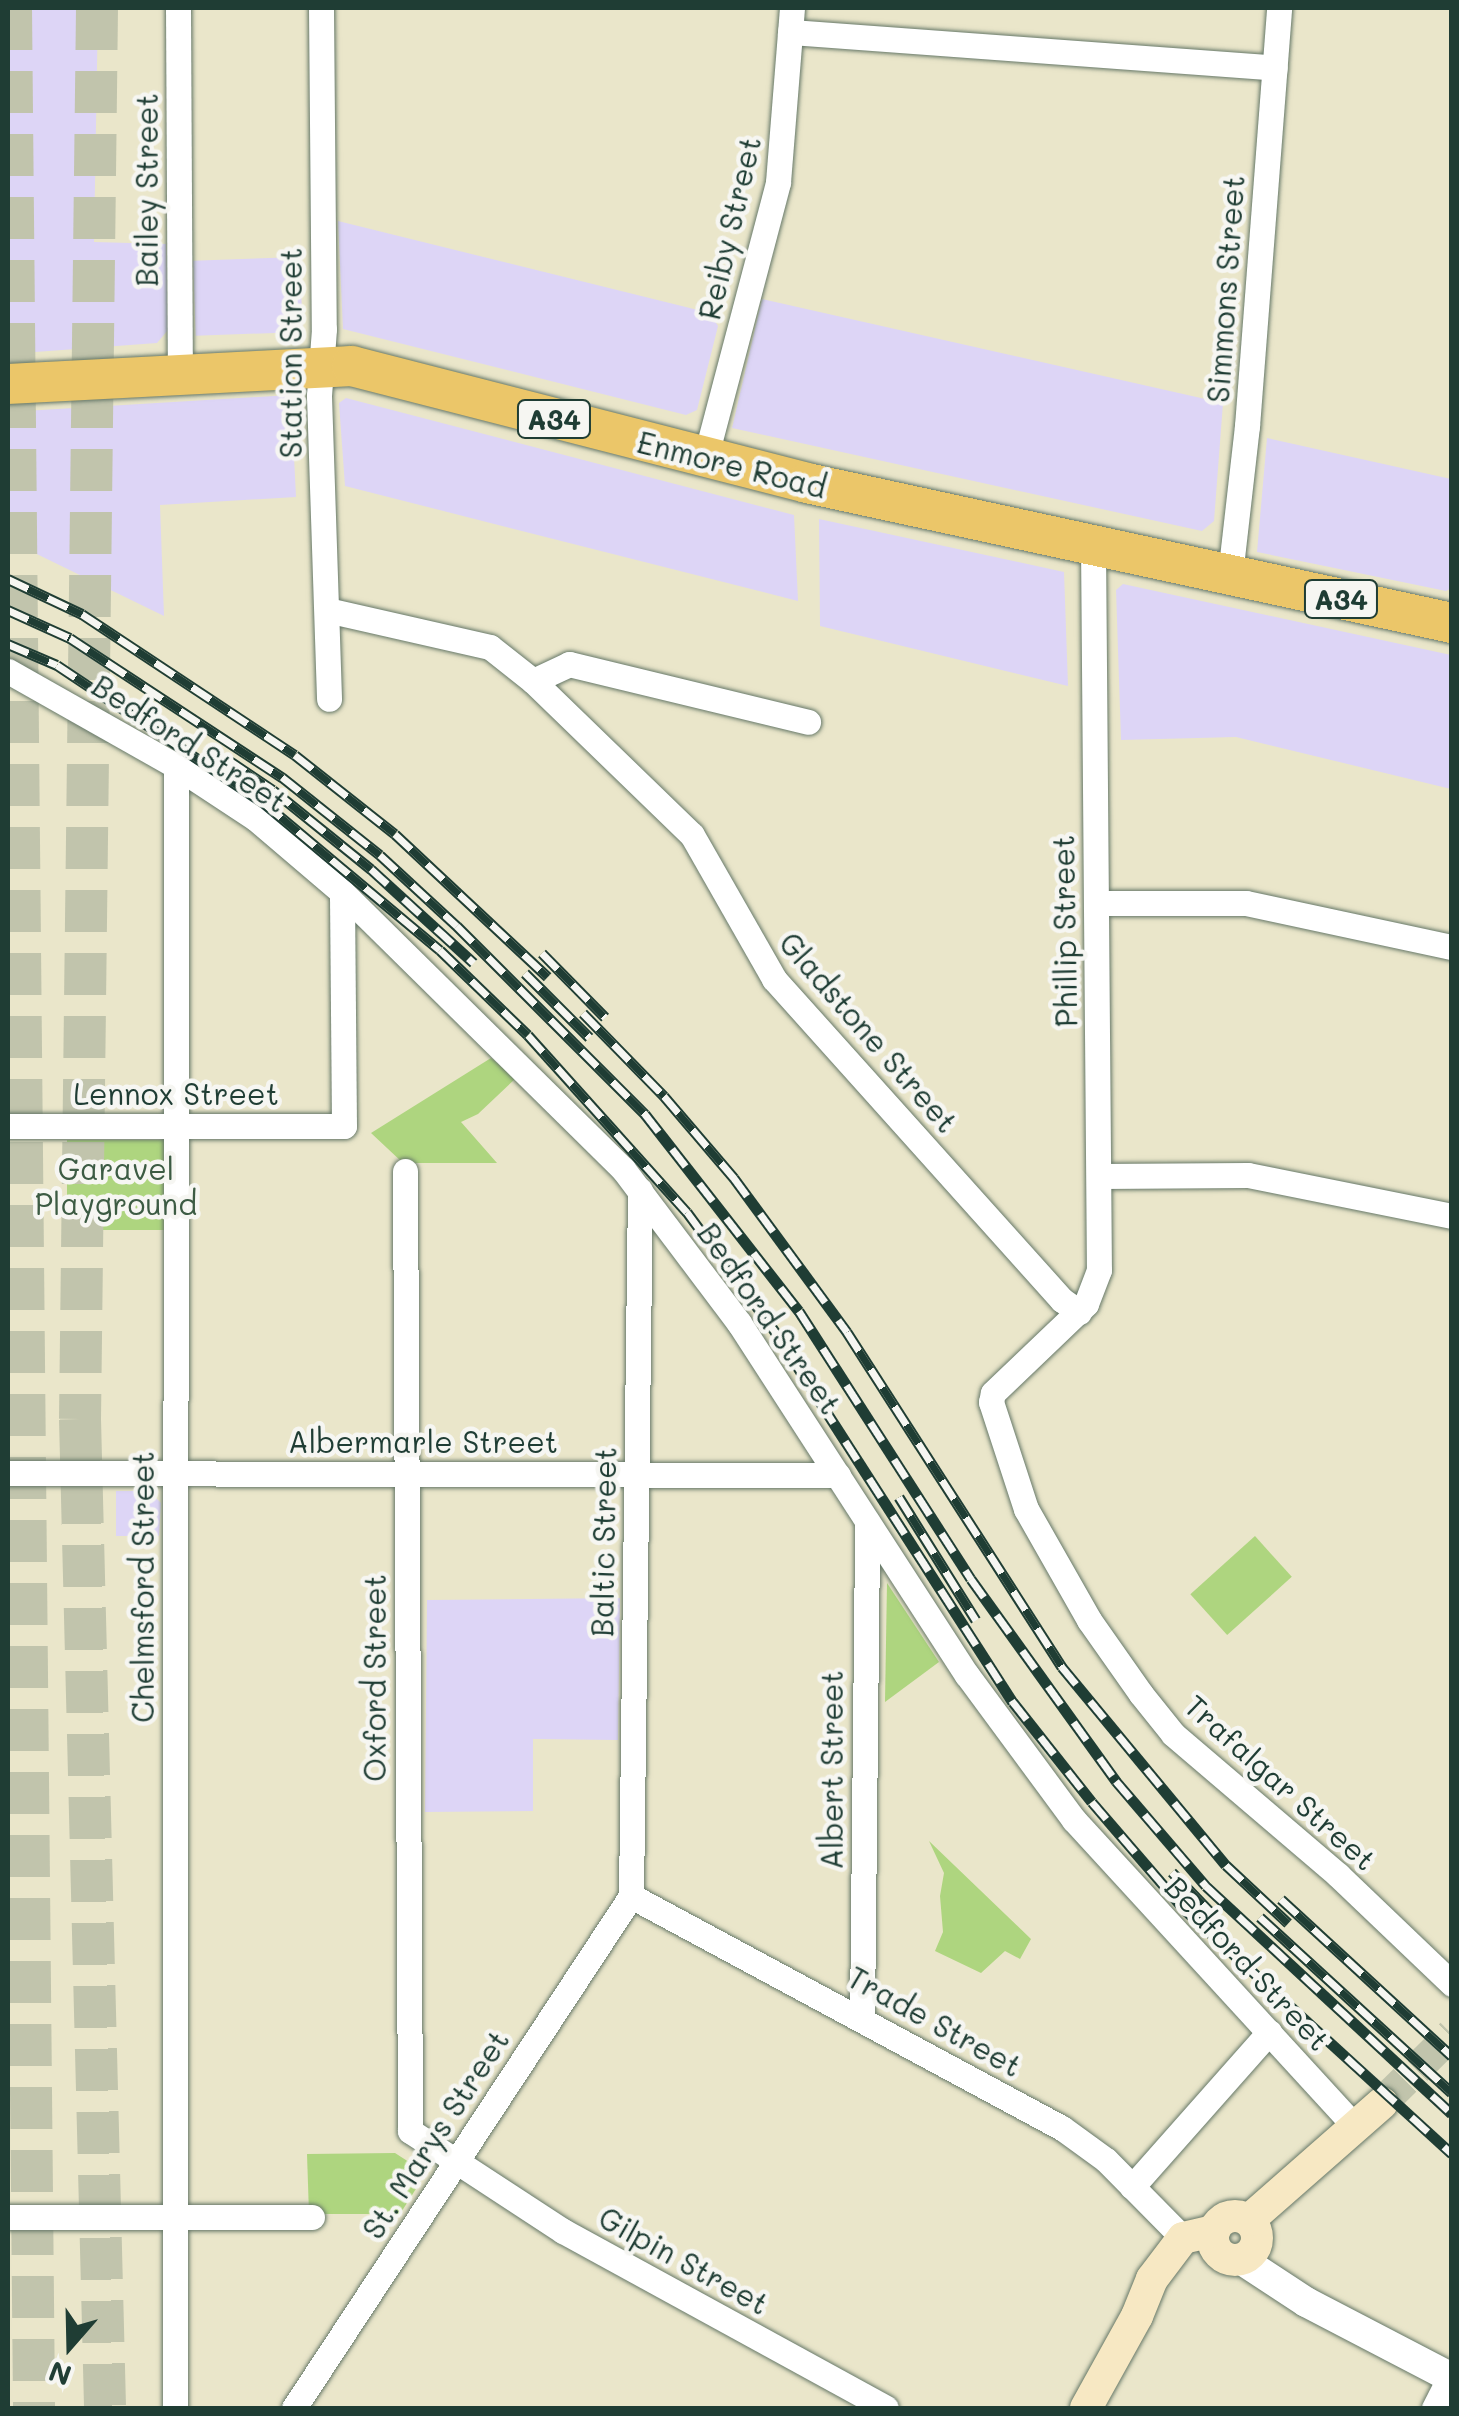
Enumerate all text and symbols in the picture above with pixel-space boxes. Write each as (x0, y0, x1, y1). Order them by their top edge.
street label: Bailey Street (128, 93, 164, 287)
street label: Reiby Street (690, 133, 768, 323)
street label: Simmons Street (1199, 174, 1251, 404)
street label: Station Street (272, 248, 308, 458)
road number: A34 (516, 396, 592, 442)
street label: Enmore Road (634, 423, 830, 505)
road number: A34 (1304, 576, 1378, 622)
street label: Bedford Street (86, 667, 294, 819)
street label: Phillip Street (1044, 835, 1084, 1027)
street label: Gladstone Street (772, 925, 966, 1139)
street label: Lennox Street (73, 1075, 279, 1111)
park label: Garavel Playground (35, 1150, 197, 1220)
street label: Bedford Street (691, 1216, 849, 1420)
street label: Albermarle Street (288, 1423, 558, 1459)
street label: Baltic Street (583, 1447, 623, 1637)
street label: Chelmsford Street (124, 1451, 160, 1723)
street label: Oxford Street (356, 1574, 392, 1782)
street label: Albert Street (813, 1670, 849, 1870)
street label: Trafalgar Street (1178, 1687, 1384, 1877)
street label: Bedford Street (1158, 1869, 1338, 2057)
street label: Trade Street (842, 1958, 1028, 2084)
street label: St. Marys Street (354, 2023, 516, 2245)
street label: Gilpin Street (593, 2199, 775, 2321)
north arrow (20, 2296, 120, 2396)
text: N (44, 2354, 76, 2395)

